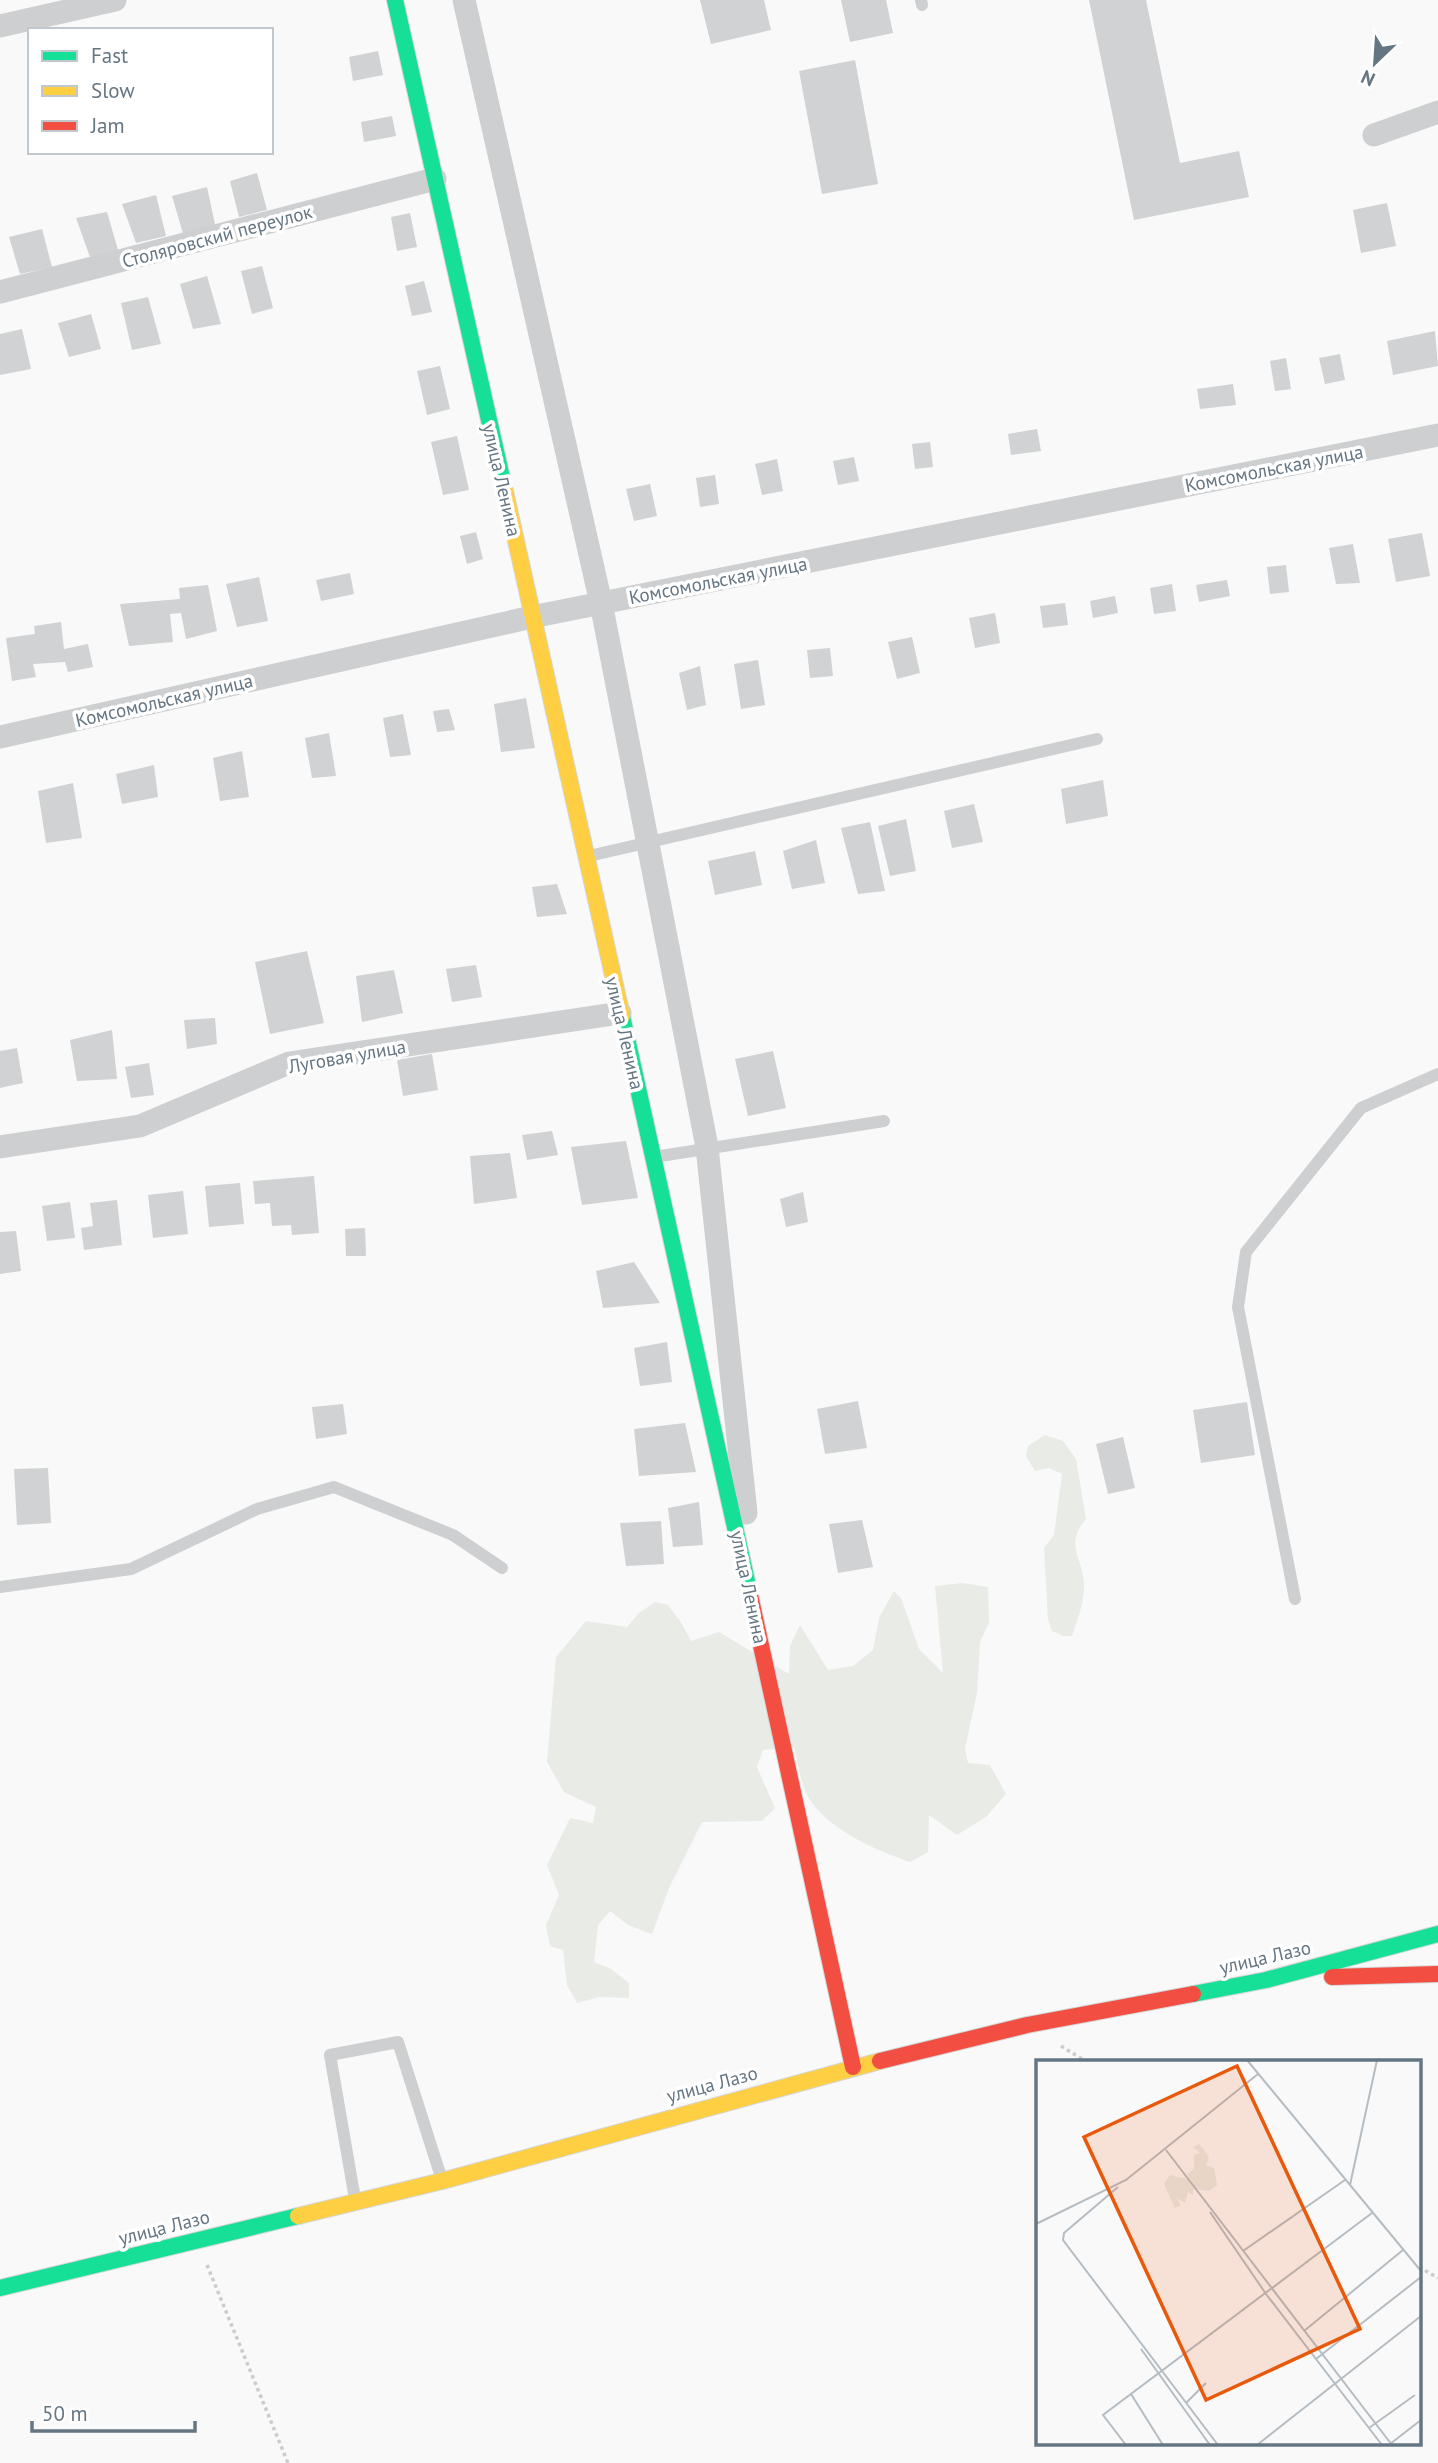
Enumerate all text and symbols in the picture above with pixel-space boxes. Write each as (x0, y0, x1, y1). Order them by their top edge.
legend (28, 28, 273, 154)
north arrow (1340, 28, 1410, 98)
text: Fast (91, 42, 128, 69)
text: N (1357, 65, 1379, 92)
text: Slow (91, 77, 135, 104)
text: Jam (90, 112, 125, 139)
street label: Столяровский переулок (119, 199, 315, 273)
street label: улица Ленина (477, 421, 527, 539)
street label: Комсомольская улица (1183, 439, 1365, 497)
street label: Комсомольская улица (627, 551, 809, 609)
street label: Комсомольская улица (73, 668, 255, 732)
street label: улица Ленина (600, 974, 650, 1092)
street label: Луговая улица (285, 1034, 408, 1078)
street label: улица Ленина (725, 1528, 773, 1646)
street label: улица Лазо (1217, 1935, 1313, 1979)
street label: улица Лазо (664, 2060, 760, 2108)
inset map (1036, 2060, 1420, 2446)
street label: улица Лазо (116, 2204, 212, 2250)
scale bar (32, 2390, 194, 2434)
text: 50 m (42, 2400, 88, 2427)

